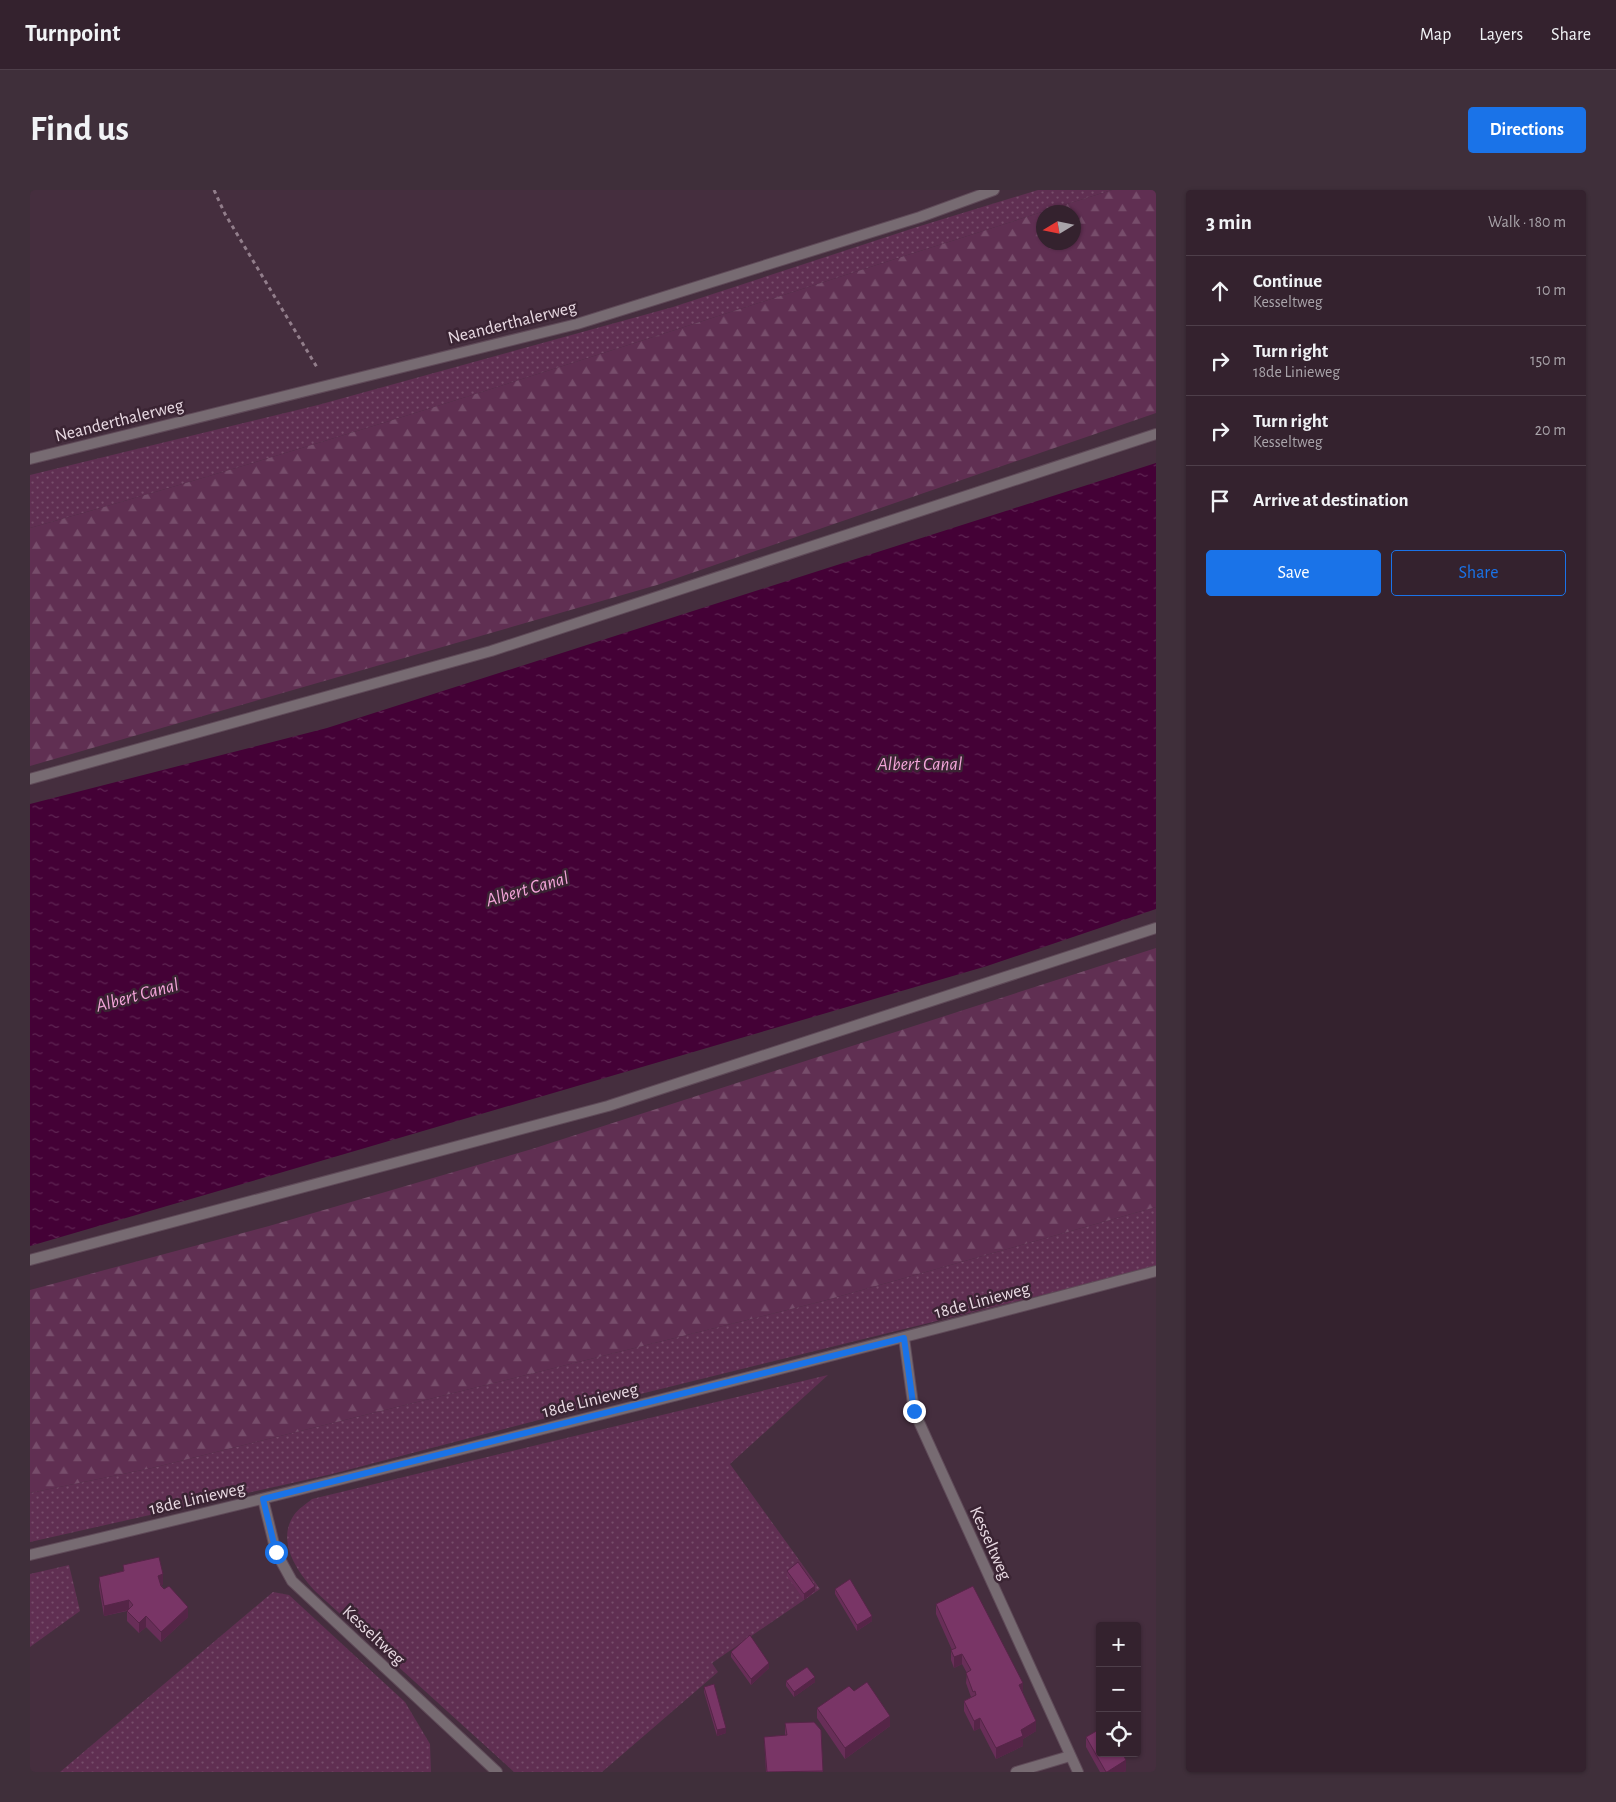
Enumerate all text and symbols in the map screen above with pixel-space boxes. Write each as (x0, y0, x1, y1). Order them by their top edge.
text: Turnpoint (25, 22, 120, 46)
text: Map (1420, 26, 1451, 44)
text: Layers (1479, 26, 1523, 44)
text: Share (1551, 26, 1591, 44)
button: Directions (1468, 107, 1586, 153)
text: Find us (30, 112, 129, 147)
north arrow (1036, 205, 1081, 250)
text: 3 min (1206, 212, 1252, 233)
text: Walk · 180 m (1488, 214, 1566, 230)
text: Continue (1253, 272, 1322, 291)
icon: ahead (1206, 277, 1234, 305)
text: 10 m (1537, 282, 1566, 298)
text: Kesseltweg (1253, 294, 1323, 310)
street label: Neanderthalerweg (446, 298, 579, 348)
text: Turn right (1253, 342, 1328, 361)
icon: right (1206, 347, 1234, 375)
text: 150 m (1530, 352, 1566, 368)
text: 18de Linieweg (1253, 364, 1340, 380)
street label: Neanderthalerweg (53, 396, 186, 446)
text: Turn right (1253, 412, 1328, 431)
icon: right (1206, 417, 1234, 445)
text: 20 m (1535, 422, 1566, 438)
text: Kesseltweg (1253, 434, 1323, 450)
icon: arrive (1206, 487, 1234, 515)
text: Arrive at destination (1253, 491, 1409, 510)
button: Save (1206, 550, 1381, 596)
button: Share (1391, 550, 1566, 596)
water label: Albert Canal (876, 755, 963, 774)
water label: Albert Canal (483, 869, 571, 911)
water label: Albert Canal (93, 975, 181, 1016)
street label: 18de Linieweg (933, 1280, 1032, 1322)
street label: 18de Linieweg (541, 1380, 640, 1422)
route end (903, 1400, 926, 1423)
street label: 18de Linieweg (148, 1479, 247, 1519)
street label: Kesseltweg (966, 1504, 1014, 1583)
route start (265, 1541, 288, 1564)
street label: Kesseltweg (339, 1602, 408, 1669)
map controls (1096, 1622, 1141, 1757)
button: + (1096, 1622, 1141, 1667)
button: − (1096, 1667, 1141, 1712)
button: locate (1096, 1712, 1141, 1757)

